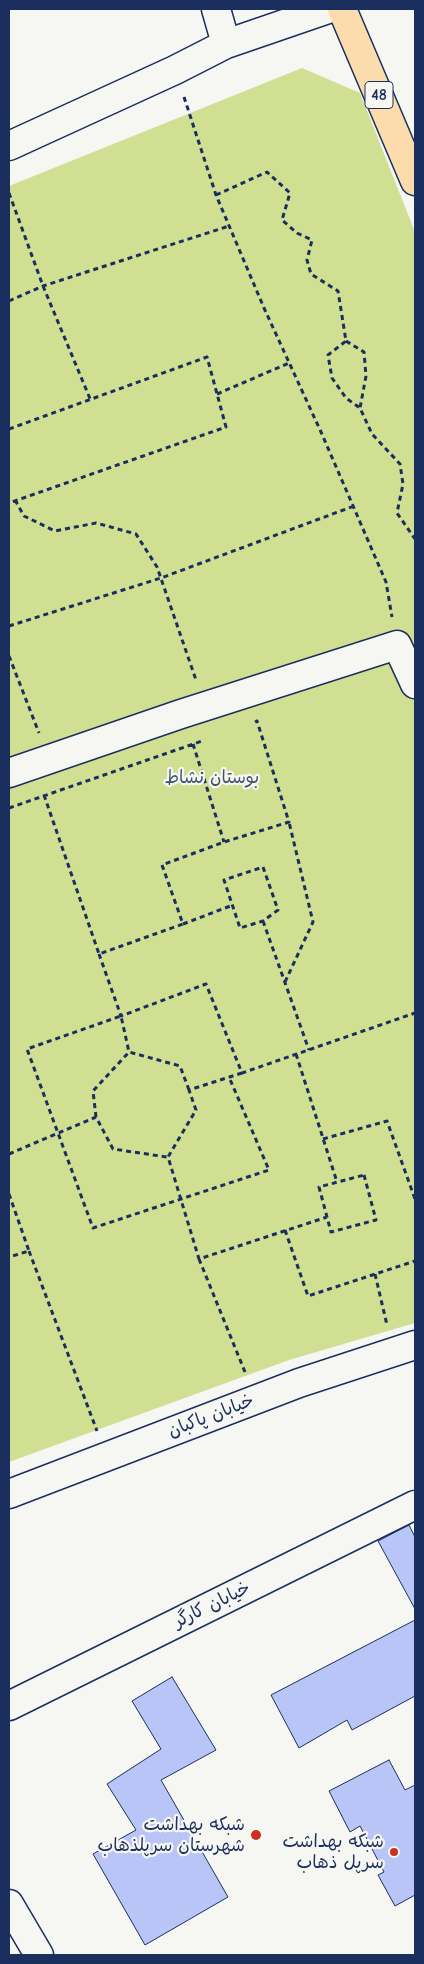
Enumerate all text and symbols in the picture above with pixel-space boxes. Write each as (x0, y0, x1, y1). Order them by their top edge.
road number: 48 (365, 82, 393, 108)
park label: بوستان نشاط (165, 767, 259, 789)
street label: خیابان پاکبان (165, 1390, 257, 1442)
street label: خیابان کارگر (170, 1577, 254, 1633)
place label: شبکه بهداشت شهرستان سرپلذهاب (97, 1814, 245, 1856)
marker: شبکه بهداشت شهرستان سرپلذهاب (249, 1828, 263, 1842)
place label: شبکه بهداشت سرپل ذهاب (282, 1831, 384, 1874)
marker: شبکه بهداشت سرپل ذهاب (388, 1846, 400, 1858)

